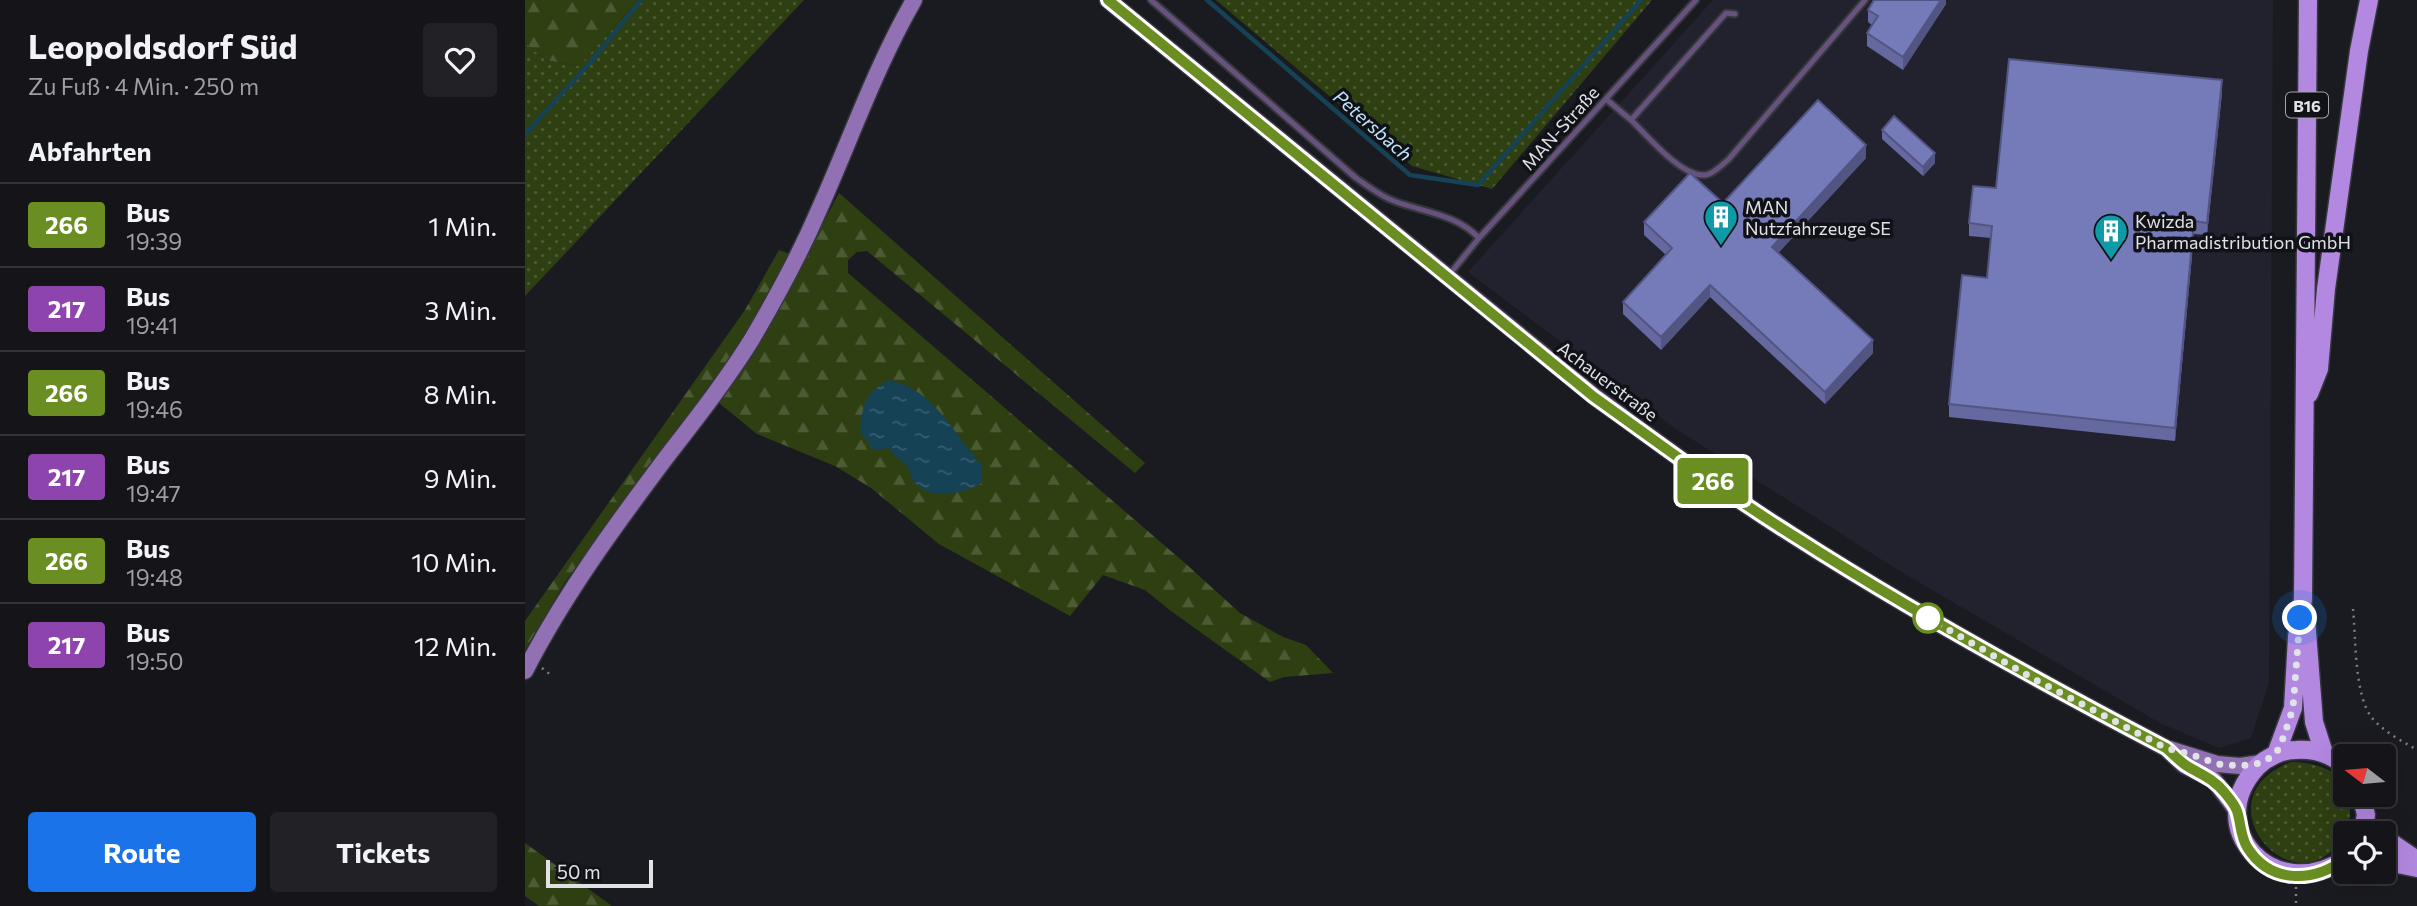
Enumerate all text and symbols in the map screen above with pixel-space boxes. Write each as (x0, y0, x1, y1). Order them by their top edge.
button: heart (423, 23, 497, 97)
text: Leopoldsdorf Süd (28, 25, 298, 66)
text: Zu Fuß · 4 Min. · 250 m (28, 72, 259, 100)
street label: MAN-Straße (1517, 81, 1603, 175)
water label: Petersbach (1329, 85, 1417, 165)
road number: B16 (2286, 92, 2328, 118)
text: Abfahrten (28, 135, 151, 166)
text: Bus (126, 196, 170, 227)
place label: MAN Nutzfahrzeuge SE (1745, 196, 1891, 239)
building icon: MAN Nutzfahrzeuge SE (1702, 198, 1740, 247)
text: 266 (45, 210, 88, 239)
text: 1 Min. (428, 210, 497, 241)
place label: Kwizda Pharmadistribution GmbH (2135, 210, 2351, 253)
building icon: Kwizda Pharmadistribution GmbH (2092, 212, 2130, 261)
text: 19:39 (126, 227, 182, 255)
text: Bus (126, 280, 170, 311)
text: 217 (48, 294, 85, 323)
text: 3 Min. (425, 294, 497, 325)
text: 19:41 (126, 311, 178, 339)
street label: Achauerstraße (1554, 336, 1662, 426)
text: Bus (126, 364, 170, 395)
text: 266 (45, 378, 88, 407)
text: 8 Min. (424, 378, 497, 409)
text: 19:46 (126, 395, 183, 423)
text: Bus (126, 448, 170, 479)
line badge: 266 (1673, 458, 1753, 504)
text: 217 (48, 462, 85, 491)
text: 9 Min. (424, 462, 497, 493)
text: 266 (1691, 466, 1735, 495)
text: 19:47 (126, 479, 181, 507)
text: Bus (126, 532, 170, 563)
text: 266 (45, 546, 88, 575)
text: 10 Min. (411, 546, 497, 577)
text: 19:48 (126, 563, 183, 591)
your location (2282, 600, 2317, 635)
unlabelled marker (1913, 603, 1943, 633)
text: Bus (126, 616, 170, 647)
text: 217 (48, 630, 85, 659)
text: 12 Min. (414, 630, 497, 661)
text: 19:50 (126, 647, 183, 675)
north arrow (2333, 744, 2396, 807)
map controls (2333, 744, 2396, 884)
button: Route (28, 812, 256, 892)
button: Tickets (270, 812, 497, 892)
button: locate (2333, 821, 2396, 884)
scale bar (546, 857, 653, 889)
text: 50 m (557, 860, 601, 883)

